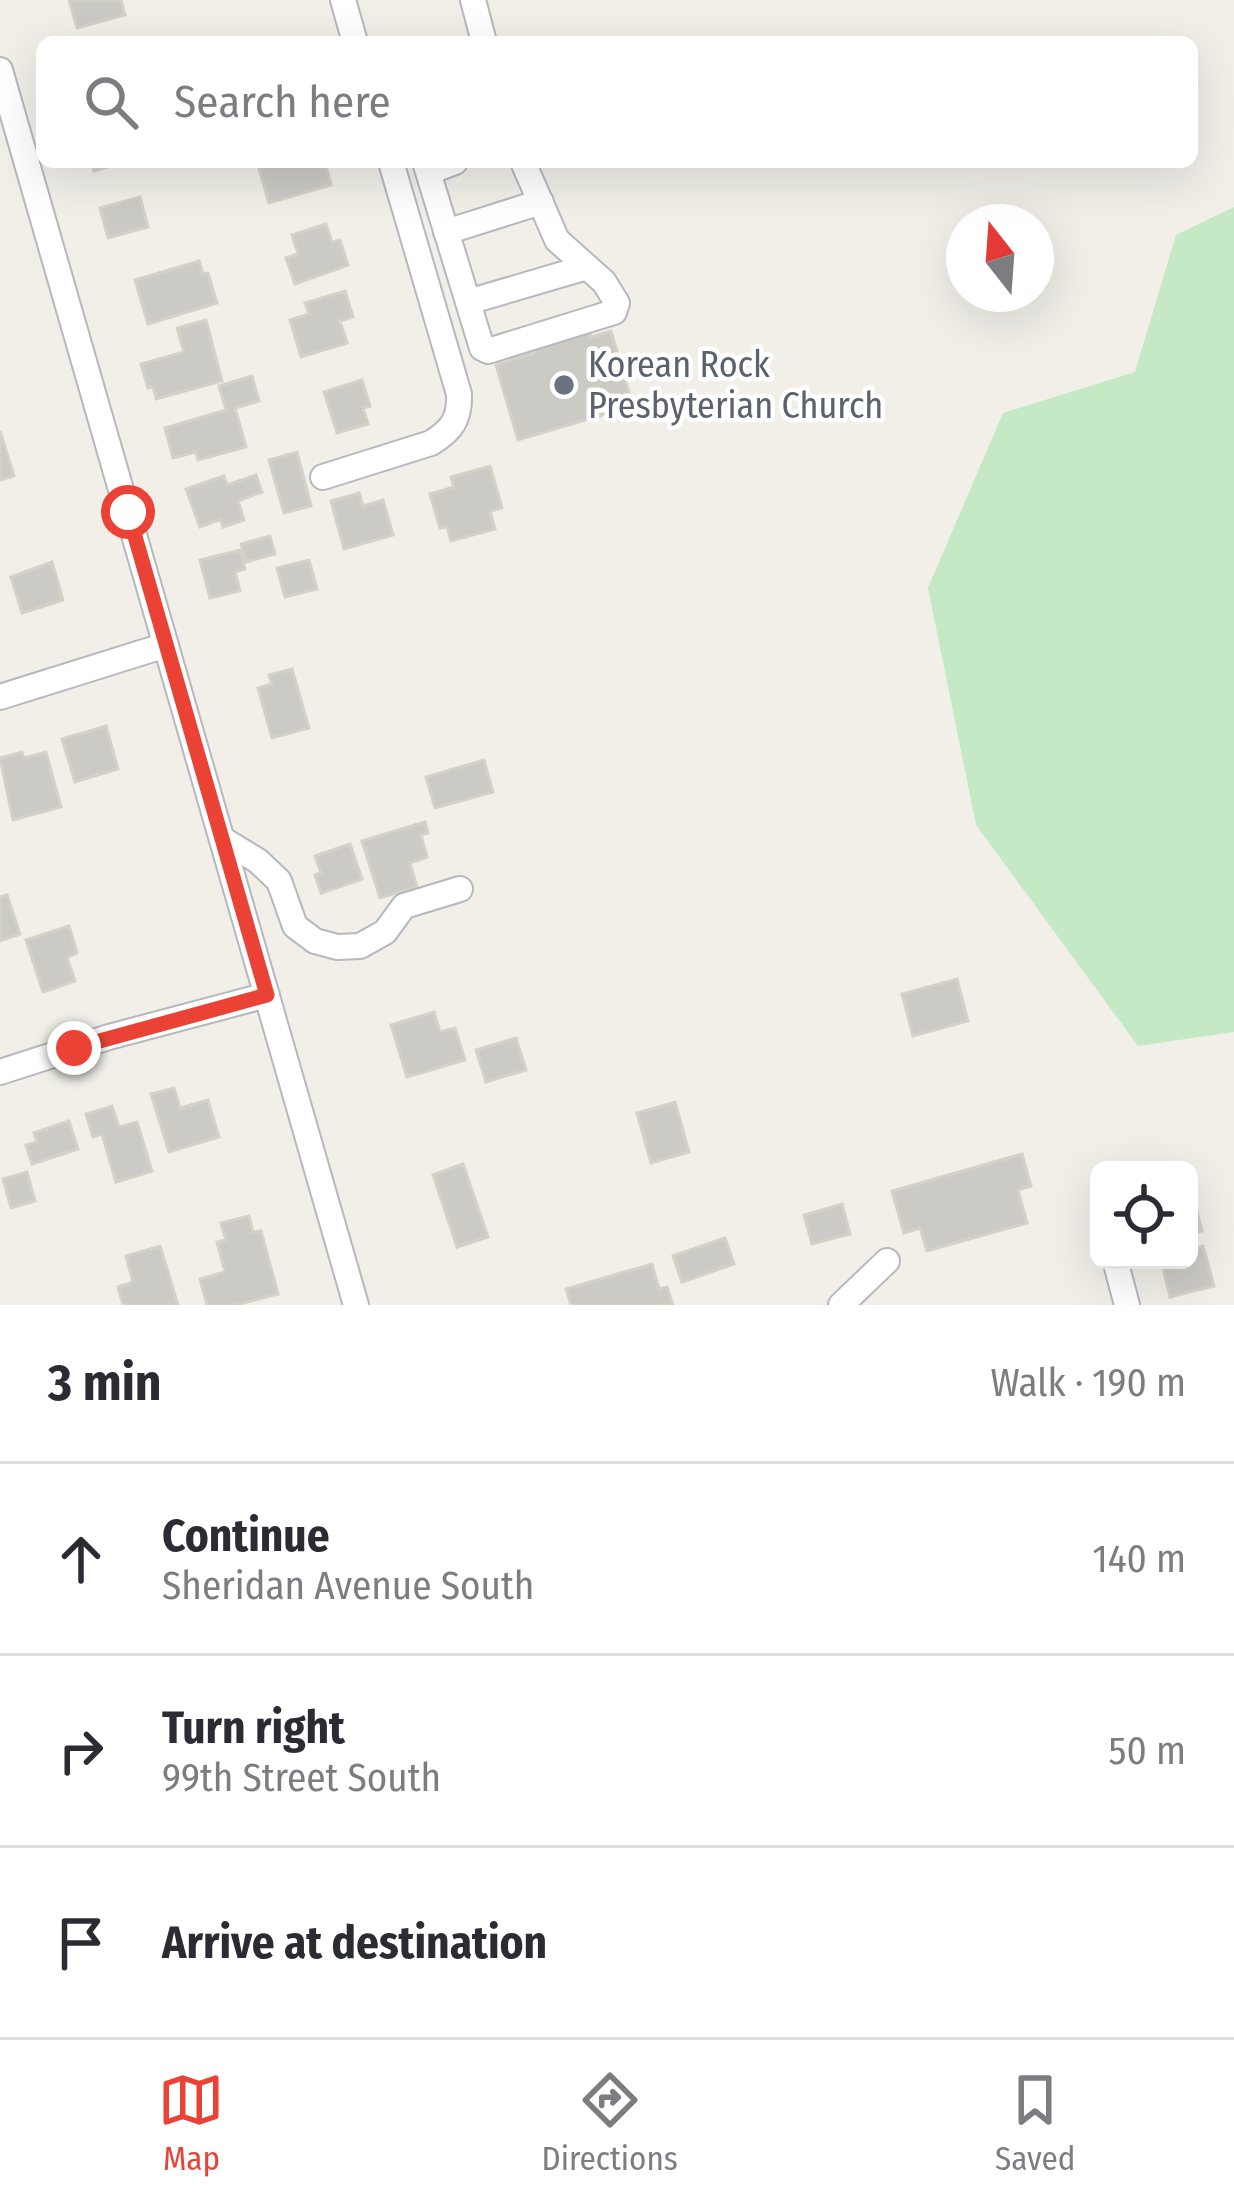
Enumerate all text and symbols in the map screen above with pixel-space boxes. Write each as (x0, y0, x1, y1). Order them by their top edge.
search box (36, 36, 1198, 168)
icon: search (78, 69, 144, 135)
text: Search here (174, 75, 391, 129)
north arrow (946, 204, 1054, 312)
place label: Korean Rock Presbyterian Church (588, 343, 883, 428)
marker: Korean Rock Presbyterian Church (551, 372, 577, 398)
route start (101, 485, 155, 539)
route end (47, 1021, 101, 1075)
map controls (1090, 1161, 1198, 1269)
button: locate (1090, 1161, 1198, 1269)
text: 3 min (48, 1352, 162, 1414)
text: Walk · 190 m (991, 1360, 1186, 1406)
text: Continue (162, 1509, 330, 1563)
icon: ahead (48, 1526, 114, 1592)
text: 140 m (1092, 1536, 1186, 1582)
text: Sheridan Avenue South (162, 1563, 534, 1609)
text: Turn right (162, 1701, 345, 1755)
icon: right (48, 1718, 114, 1784)
text: 50 m (1109, 1728, 1186, 1774)
text: 99th Street South (162, 1755, 441, 1801)
icon: arrive (48, 1910, 114, 1976)
text: Arrive at destination (162, 1916, 547, 1970)
tab: Map (158, 2067, 224, 2179)
tab: Directions (541, 2067, 678, 2179)
tab: Saved (995, 2067, 1075, 2179)

